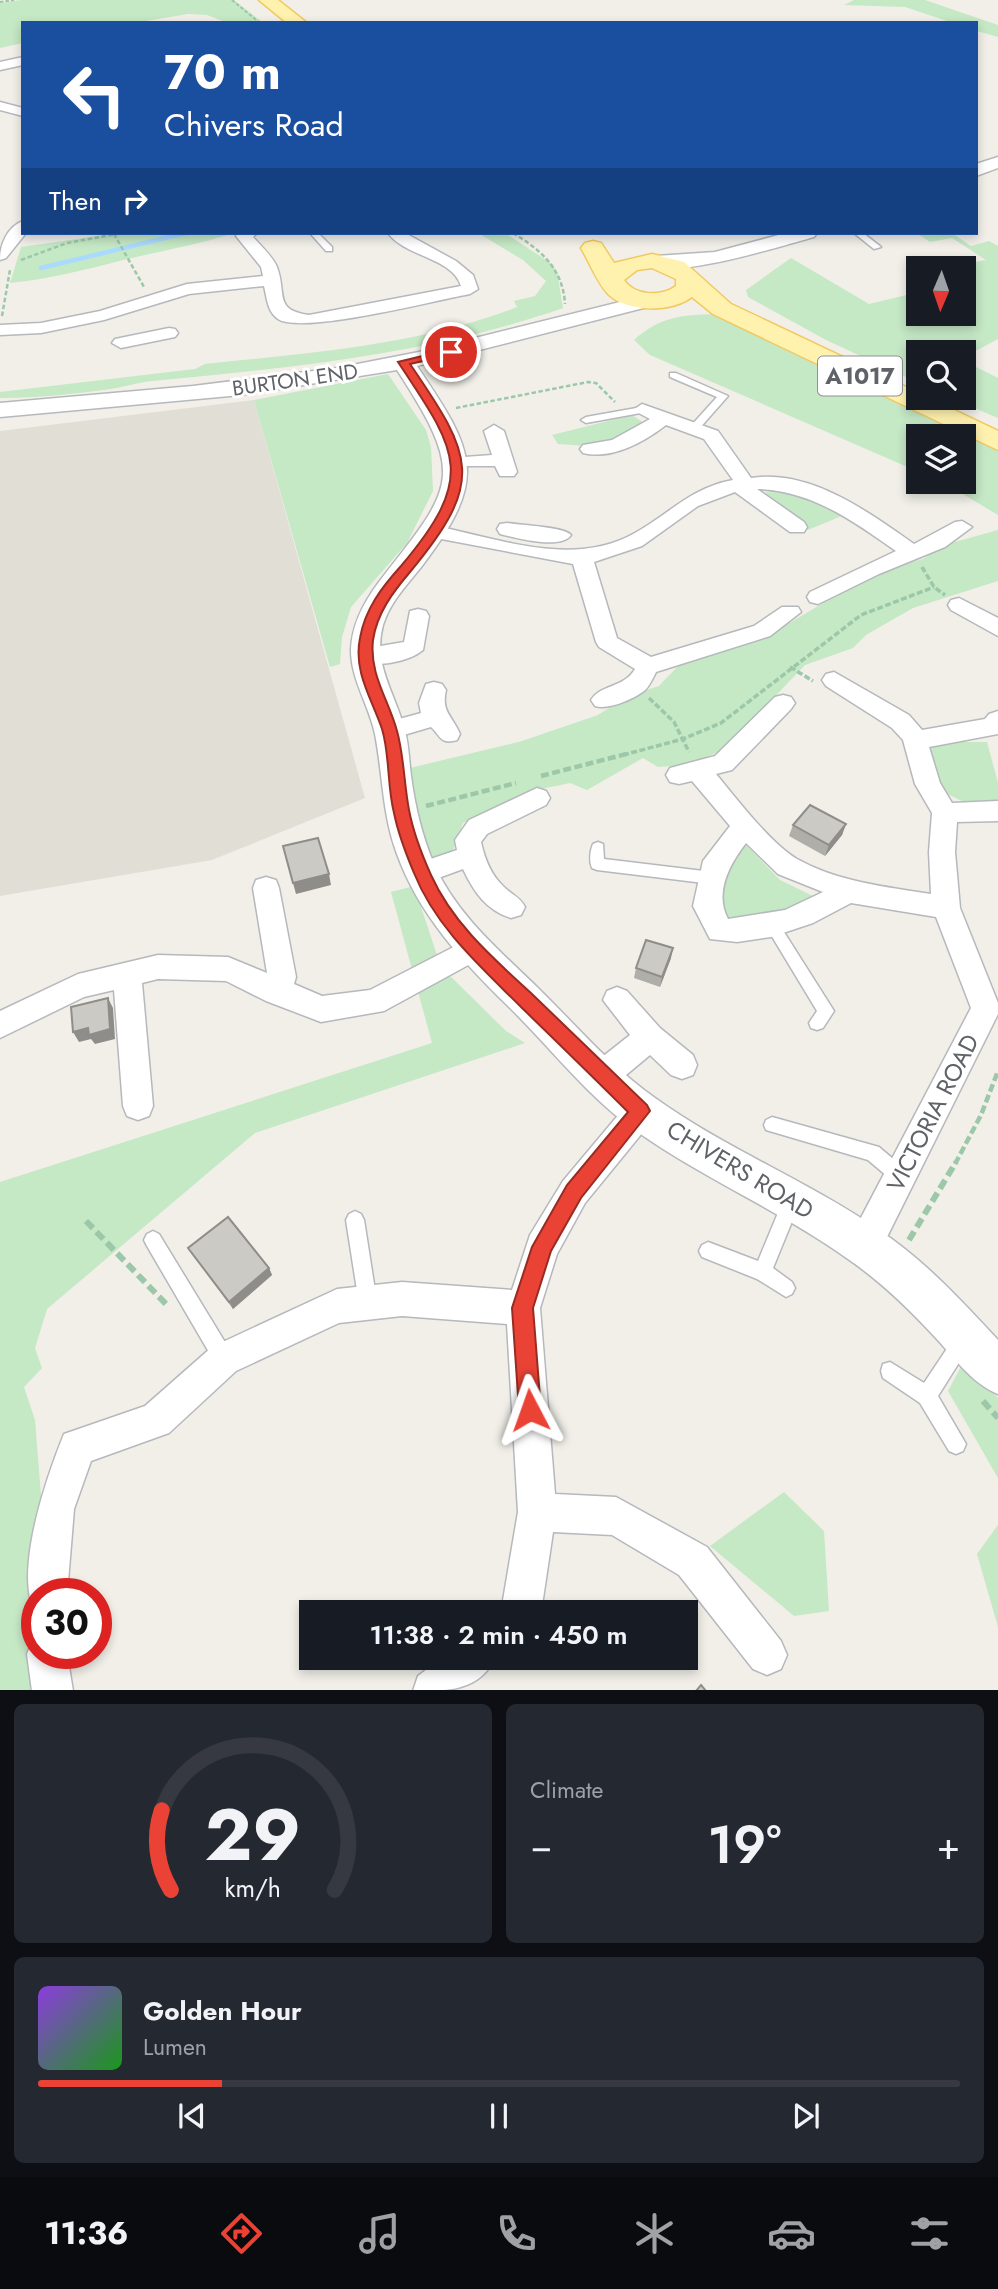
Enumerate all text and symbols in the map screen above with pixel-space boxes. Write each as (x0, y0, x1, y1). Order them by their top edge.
text: 70 m (164, 37, 281, 107)
icon: left (49, 49, 140, 140)
text: Chivers Road (164, 102, 344, 148)
text: Then (49, 182, 102, 220)
icon: right (116, 182, 154, 220)
north arrow (906, 256, 976, 326)
map controls (906, 256, 976, 494)
pin (421, 322, 481, 382)
icon: arrive (432, 333, 470, 371)
button: search (906, 340, 976, 410)
street label: BURTON END (230, 356, 360, 404)
road number: A1017 (818, 356, 902, 396)
button: layers (906, 424, 976, 494)
street label: VICTORIA ROAD (878, 1028, 987, 1198)
street label: CHIVERS ROAD (660, 1112, 820, 1227)
position arrow (493, 1373, 567, 1447)
speed limit sign: 30 (21, 1578, 112, 1669)
text: 11:38 · 2 min · 450 m (369, 1616, 628, 1654)
text: Climate (530, 1773, 603, 1807)
text: 29 (205, 1782, 301, 1887)
text: 19° (708, 1807, 782, 1883)
text: − (530, 1818, 552, 1873)
text: + (937, 1818, 960, 1873)
text: km/h (225, 1869, 281, 1905)
text: Golden Hour (143, 1992, 302, 2030)
text: Lumen (143, 2030, 207, 2064)
icon: previous (173, 2097, 211, 2135)
icon: pause (480, 2097, 518, 2135)
icon: next (787, 2097, 825, 2135)
icon: directions (217, 2209, 266, 2258)
icon: music (355, 2209, 404, 2258)
icon: phone (492, 2209, 541, 2258)
icon: climate (630, 2209, 679, 2258)
icon: car (767, 2209, 816, 2258)
icon: filters (905, 2209, 954, 2258)
text: 11:36 (44, 2210, 128, 2256)

